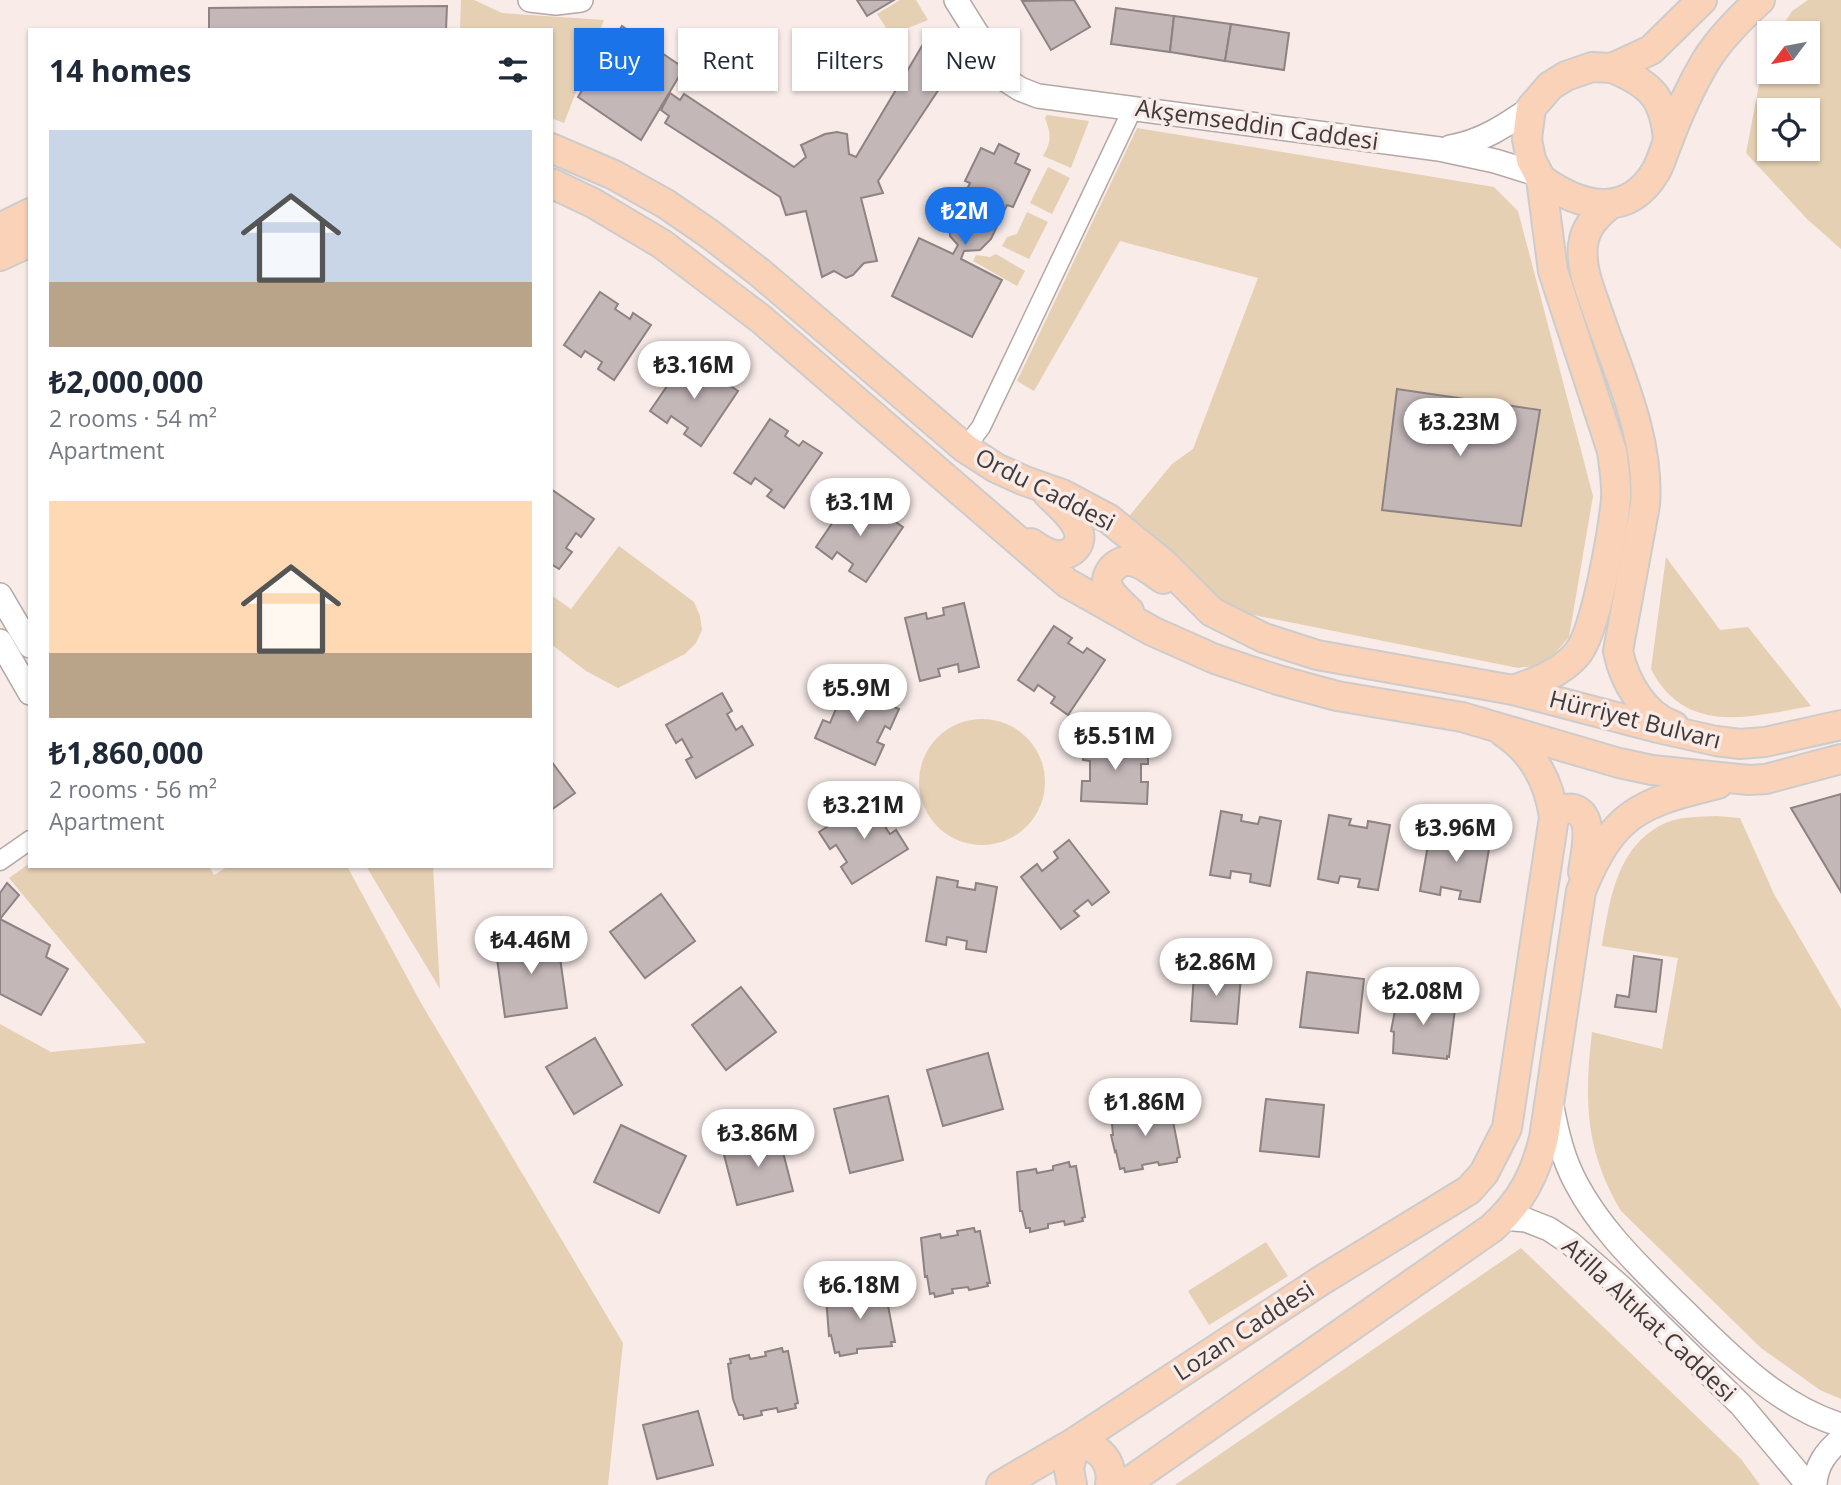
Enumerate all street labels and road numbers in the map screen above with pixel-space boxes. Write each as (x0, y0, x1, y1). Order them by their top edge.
street label: Akşemseddin Caddesi (1134, 90, 1381, 157)
street label: Ordu Caddesi (970, 439, 1121, 538)
street label: Hürriyet Bulvarı (1546, 681, 1725, 756)
street label: Atilla Altıkat Caddesi (1556, 1229, 1744, 1408)
street label: Lozan Caddesi (1167, 1272, 1320, 1388)

